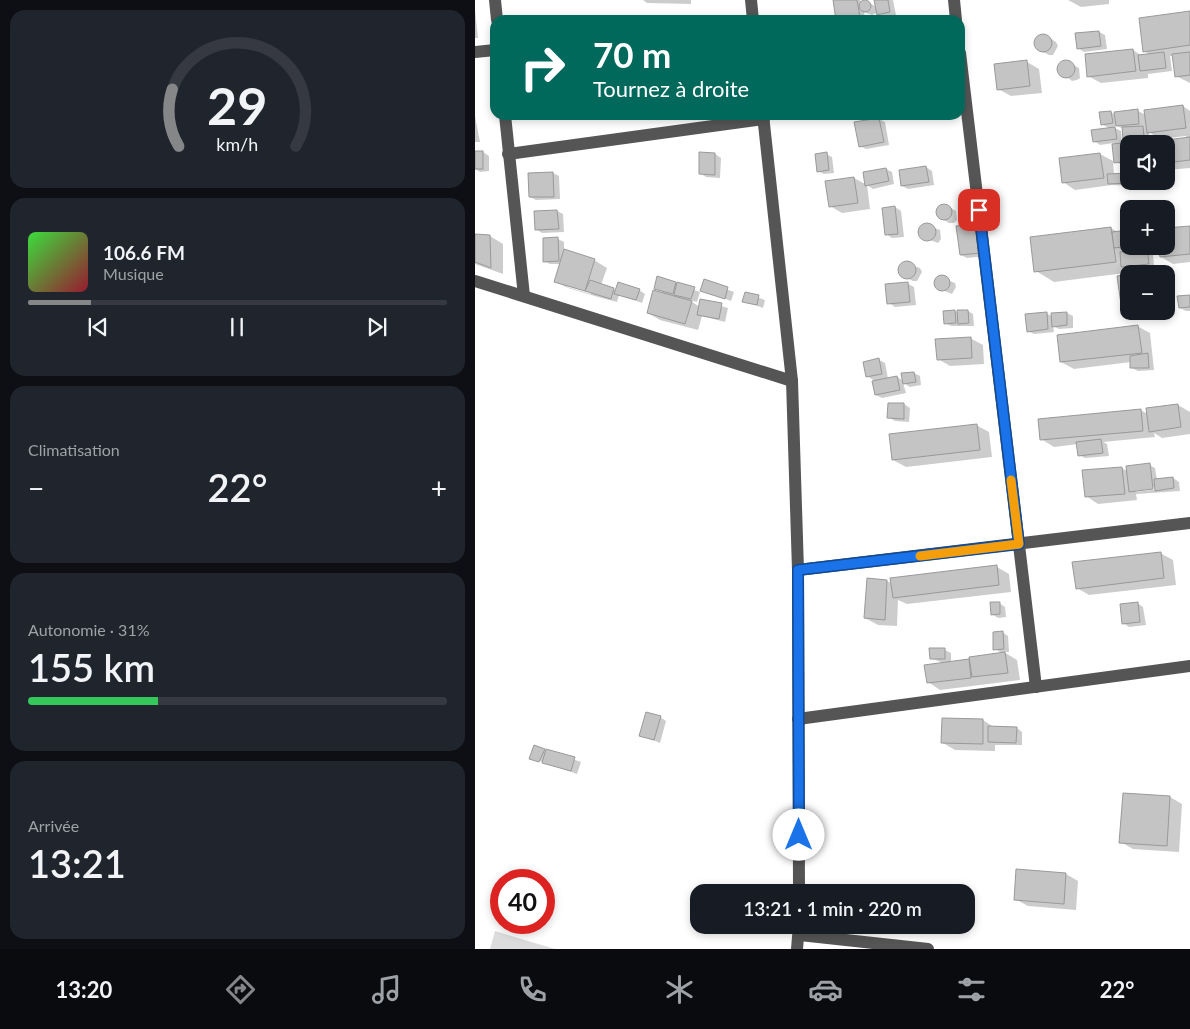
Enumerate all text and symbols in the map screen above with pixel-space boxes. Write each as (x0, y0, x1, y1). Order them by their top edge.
text: 70 m (593, 33, 671, 75)
icon: right (510, 35, 575, 100)
text: 29 (207, 74, 268, 136)
text: Tournez à droite (593, 75, 749, 102)
text: km/h (217, 133, 258, 155)
map controls (1120, 135, 1175, 320)
button: sound (1120, 135, 1175, 190)
pin (958, 189, 1000, 231)
icon: arrive (965, 196, 993, 224)
button: + (1120, 200, 1175, 255)
text: 106.6 FM (103, 241, 185, 264)
text: Musique (103, 264, 164, 283)
button: − (1120, 265, 1175, 320)
icon: previous (84, 313, 112, 341)
icon: pause (223, 313, 251, 341)
icon: next (363, 313, 391, 341)
text: Climatisation (28, 440, 120, 459)
text: 22° (208, 464, 267, 510)
text: − (28, 471, 44, 505)
text: + (431, 471, 447, 505)
text: Autonomie · 31% (28, 620, 150, 639)
text: 155 km (28, 644, 155, 690)
position arrow (772, 808, 824, 860)
text: Arrivée (28, 816, 79, 835)
text: 13:21 (28, 840, 126, 886)
speed limit sign: 40 (490, 869, 555, 934)
text: 13:21 · 1 min · 220 m (743, 897, 922, 920)
icon: directions (223, 972, 258, 1007)
icon: music (369, 972, 404, 1007)
icon: phone (515, 972, 550, 1007)
icon: climate (662, 972, 697, 1007)
icon: car (808, 972, 843, 1007)
icon: filters (954, 972, 989, 1007)
text: 13:20 (56, 976, 112, 1003)
text: 22° (1100, 976, 1134, 1003)

